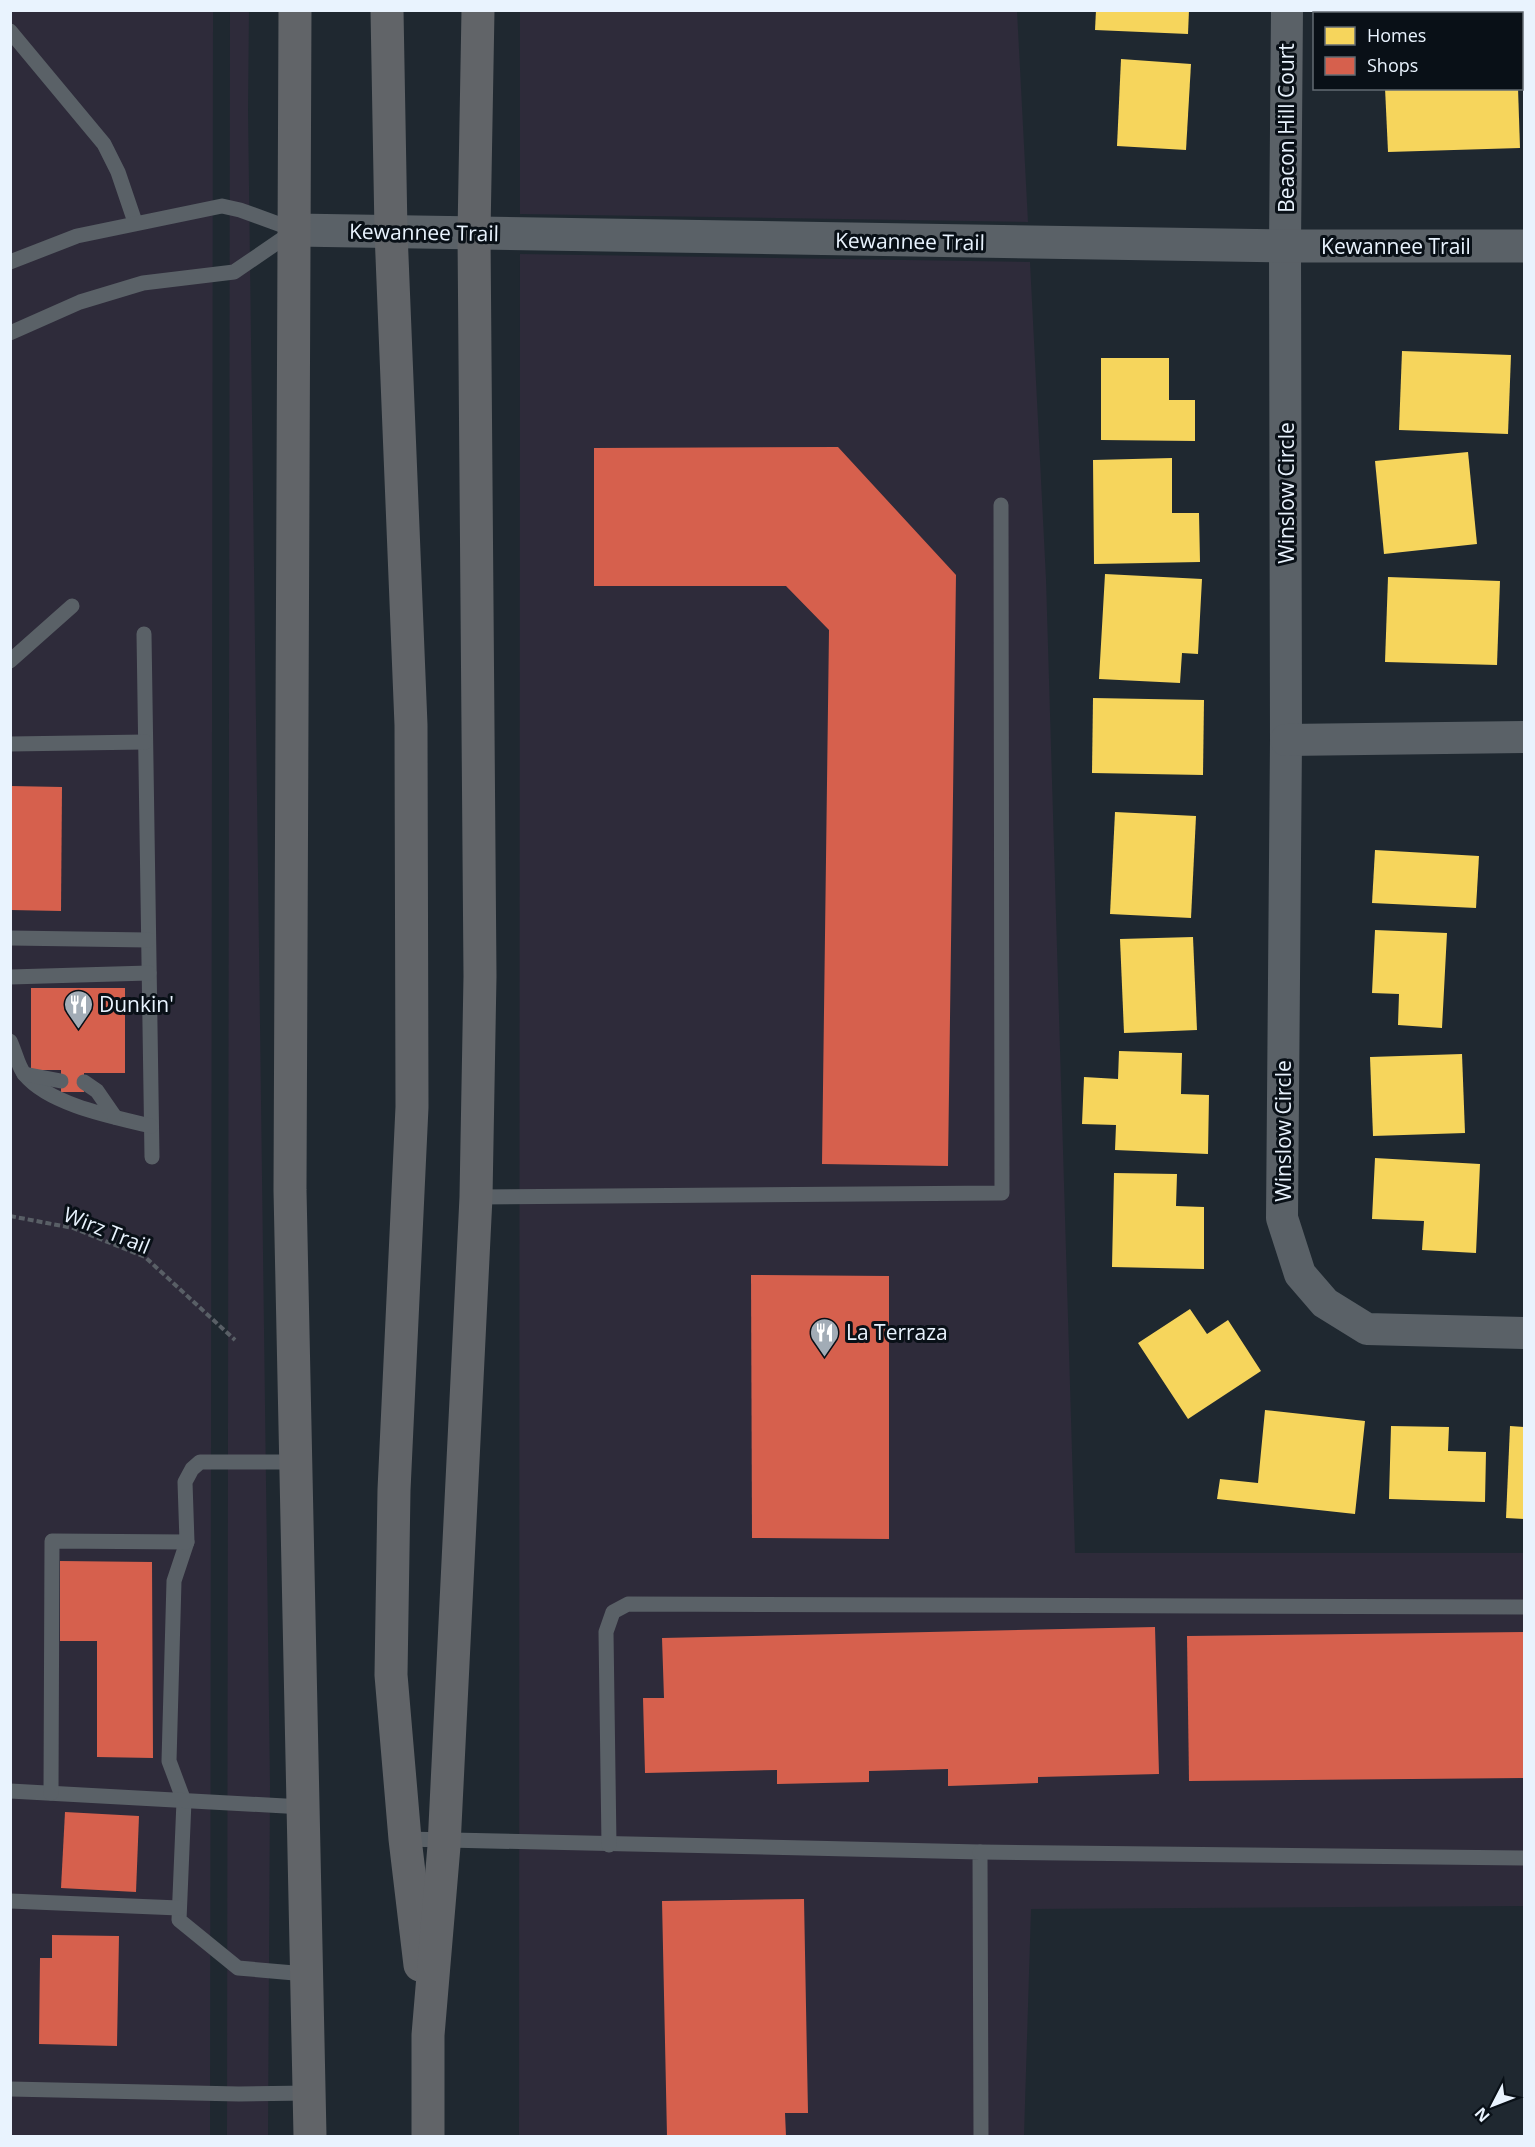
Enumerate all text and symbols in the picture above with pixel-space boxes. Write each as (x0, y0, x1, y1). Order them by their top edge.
legend (1313, 12, 1523, 90)
text: Homes (1367, 23, 1426, 47)
street label: Beacon Hill Court (1272, 43, 1300, 213)
text: Shops (1367, 53, 1418, 77)
street label: Kewannee Trail (349, 217, 499, 247)
street label: Kewannee Trail (835, 226, 985, 256)
street label: Kewannee Trail (1321, 232, 1471, 260)
street label: Winslow Circle (1272, 422, 1300, 564)
restaurant icon: Dunkin' (62, 988, 94, 1030)
place label: Dunkin' (99, 990, 174, 1018)
street label: Winslow Circle (1269, 1060, 1297, 1202)
street label: Wirz Trail (60, 1200, 154, 1260)
restaurant icon: La Terraza (809, 1316, 841, 1358)
place label: La Terraza (846, 1318, 948, 1346)
north arrow (1463, 2075, 1523, 2135)
text: N (1469, 2103, 1494, 2127)

